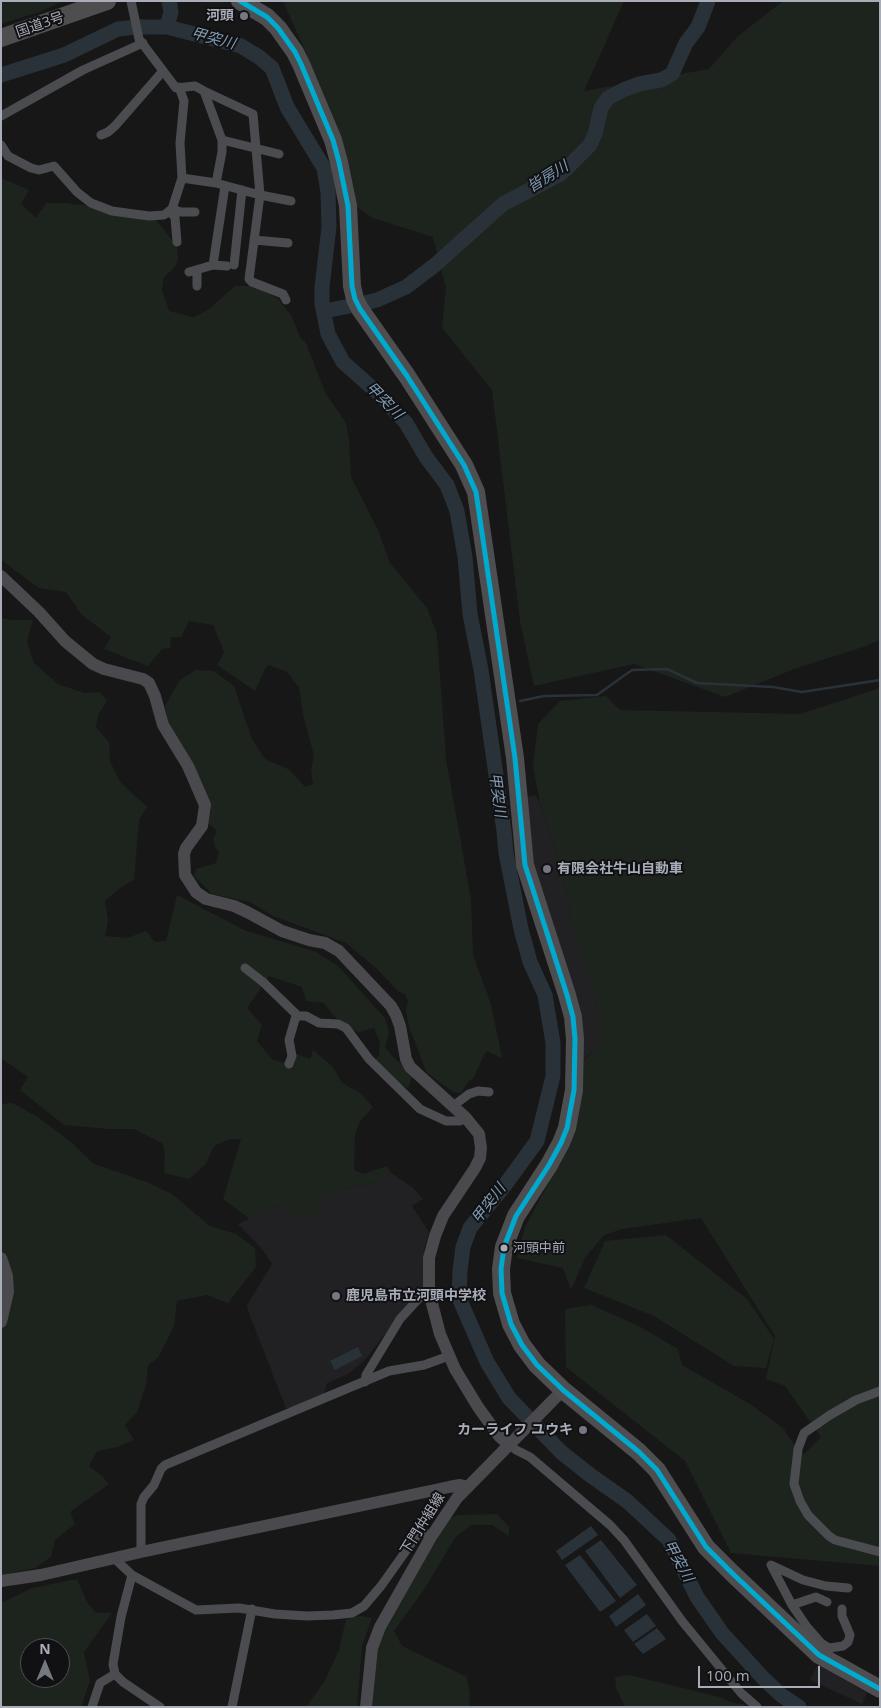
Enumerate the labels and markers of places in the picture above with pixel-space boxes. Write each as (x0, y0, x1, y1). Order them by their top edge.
place label: 河頭 (206, 8, 234, 24)
marker: 河頭 (238, 10, 250, 22)
place label: 有限会社牛山自動車 (557, 861, 683, 877)
marker: 有限会社牛山自動車 (541, 863, 553, 875)
place label: 河頭中前 (513, 1240, 565, 1256)
marker: 河頭中前 (499, 1243, 509, 1253)
place label: 鹿児島市立河頭中学校 (346, 1288, 486, 1304)
marker: 鹿児島市立河頭中学校 (330, 1290, 342, 1302)
place label: カーライフ ユウキ (457, 1422, 573, 1438)
marker: カーライフ ユウキ (577, 1424, 589, 1436)

